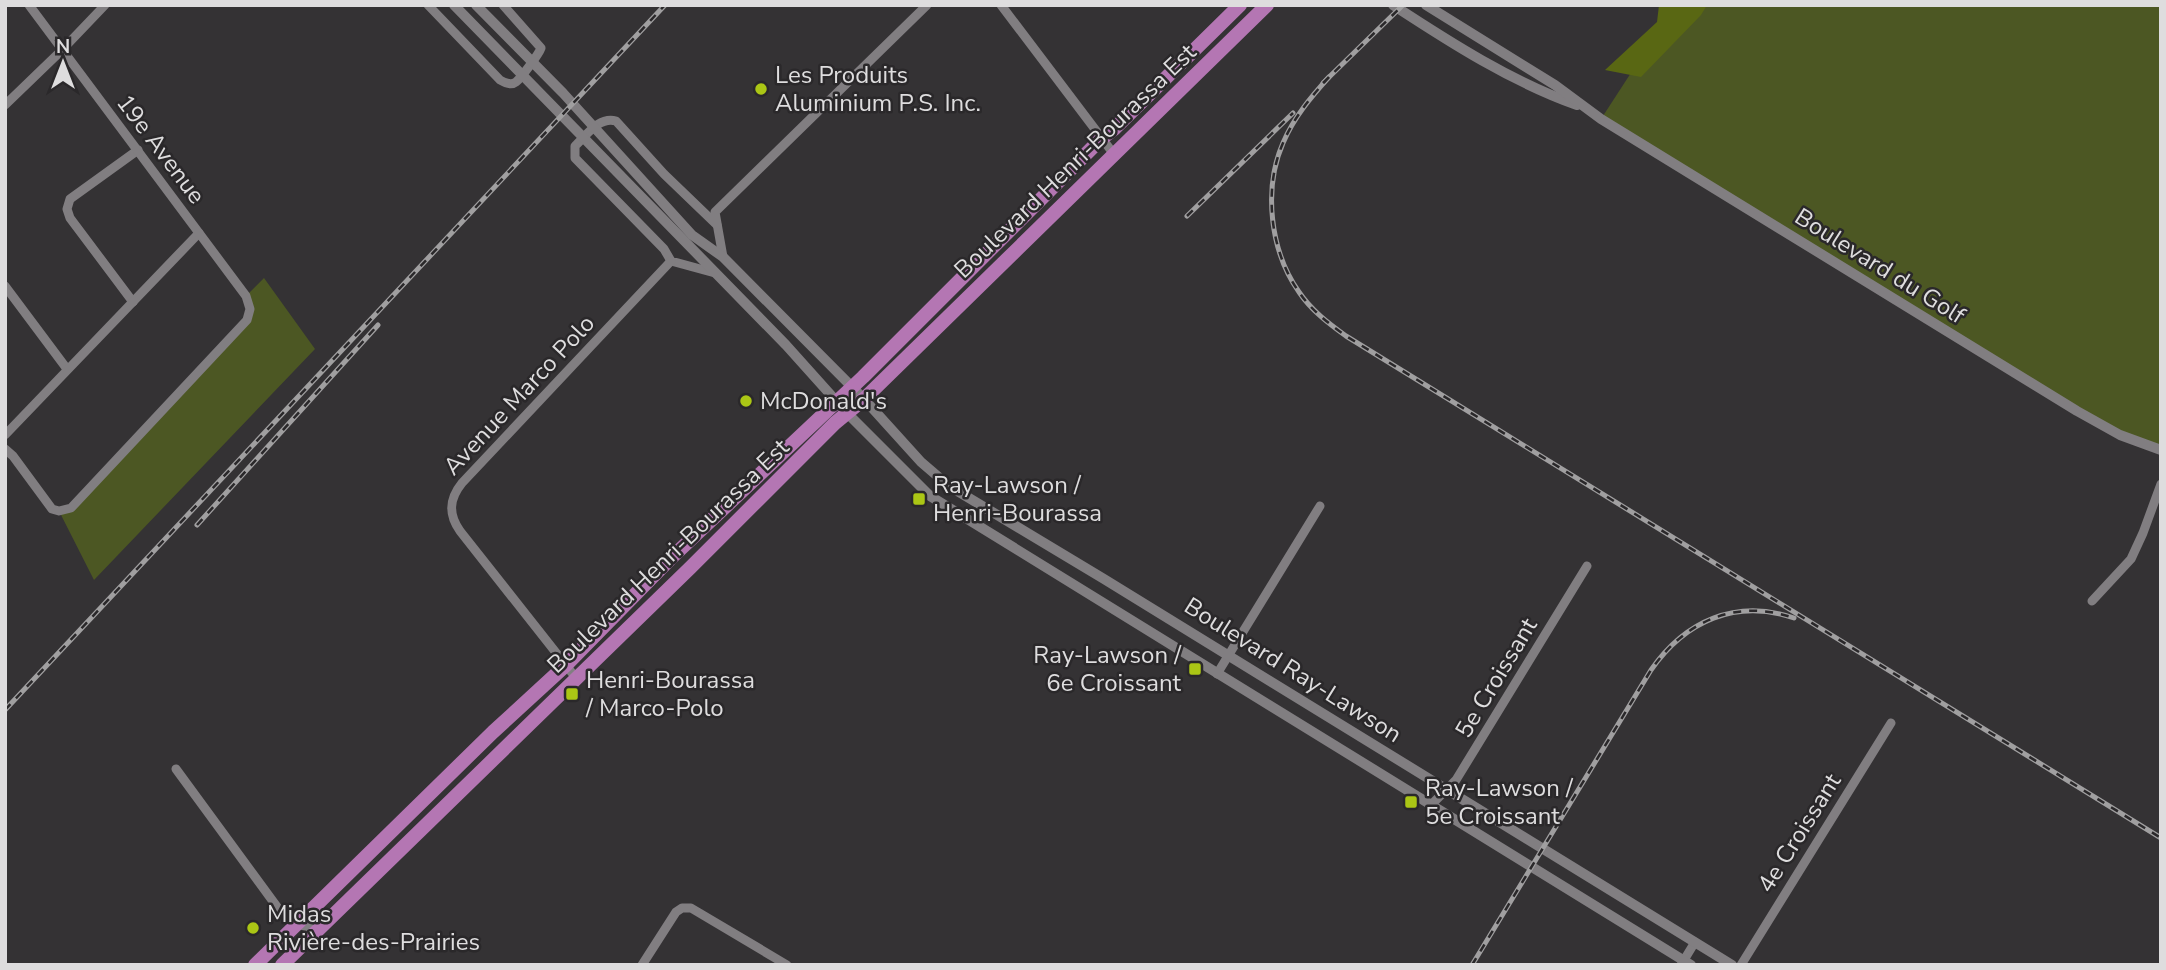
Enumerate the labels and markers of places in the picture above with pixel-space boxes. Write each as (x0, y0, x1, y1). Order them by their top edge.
place label: Les Produits Aluminium P.S. Inc. (775, 59, 981, 119)
marker: Les Produits Aluminium P.S. Inc. (753, 81, 769, 97)
place label: McDonald's (760, 385, 887, 417)
marker: McDonald's (738, 393, 754, 409)
place label: Ray-Lawson / Henri-Bourassa (933, 469, 1102, 529)
marker: Ray-Lawson / Henri-Bourassa (911, 491, 927, 507)
place label: Ray-Lawson / 6e Croissant (1033, 639, 1182, 699)
marker: Ray-Lawson / 6e Croissant (1187, 661, 1203, 677)
place label: Henri-Bourassa / Marco-Polo (585, 664, 755, 724)
marker: Henri-Bourassa / Marco-Polo (564, 686, 580, 702)
place label: Ray-Lawson / 5e Croissant (1425, 772, 1574, 832)
marker: Ray-Lawson / 5e Croissant (1403, 794, 1419, 810)
place label: Midas Rivière-des-Prairies (267, 898, 480, 958)
marker: Midas Rivière-des-Prairies (245, 920, 261, 936)

